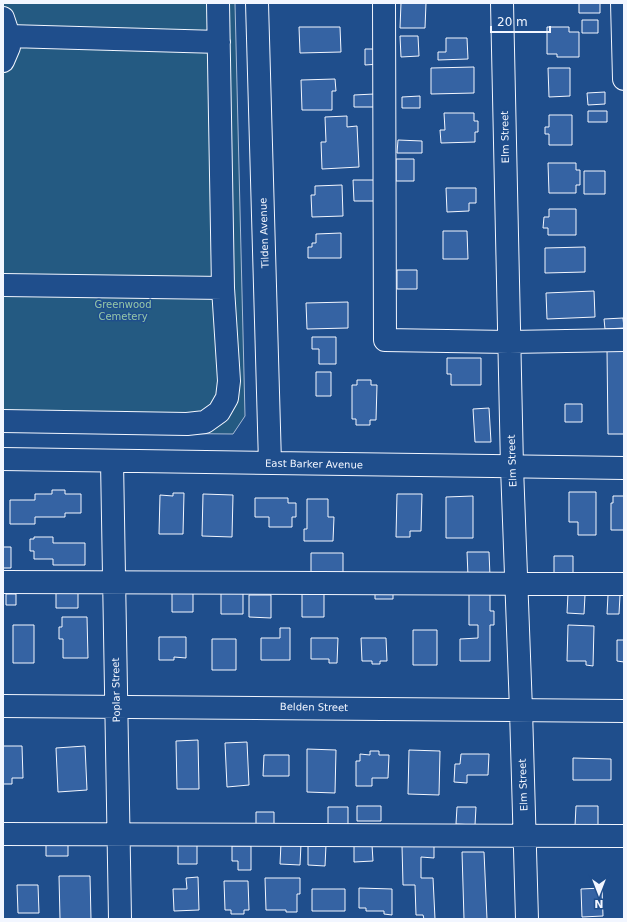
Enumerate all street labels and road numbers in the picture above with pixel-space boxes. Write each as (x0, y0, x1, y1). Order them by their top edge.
street label: Elm Street (499, 111, 511, 163)
street label: Tilden Avenue (257, 198, 271, 269)
street label: Elm Street (506, 435, 518, 487)
street label: East Barker Avenue (265, 458, 363, 470)
street label: Poplar Street (110, 657, 122, 722)
street label: Belden Street (280, 701, 348, 713)
street label: Elm Street (517, 759, 529, 811)

